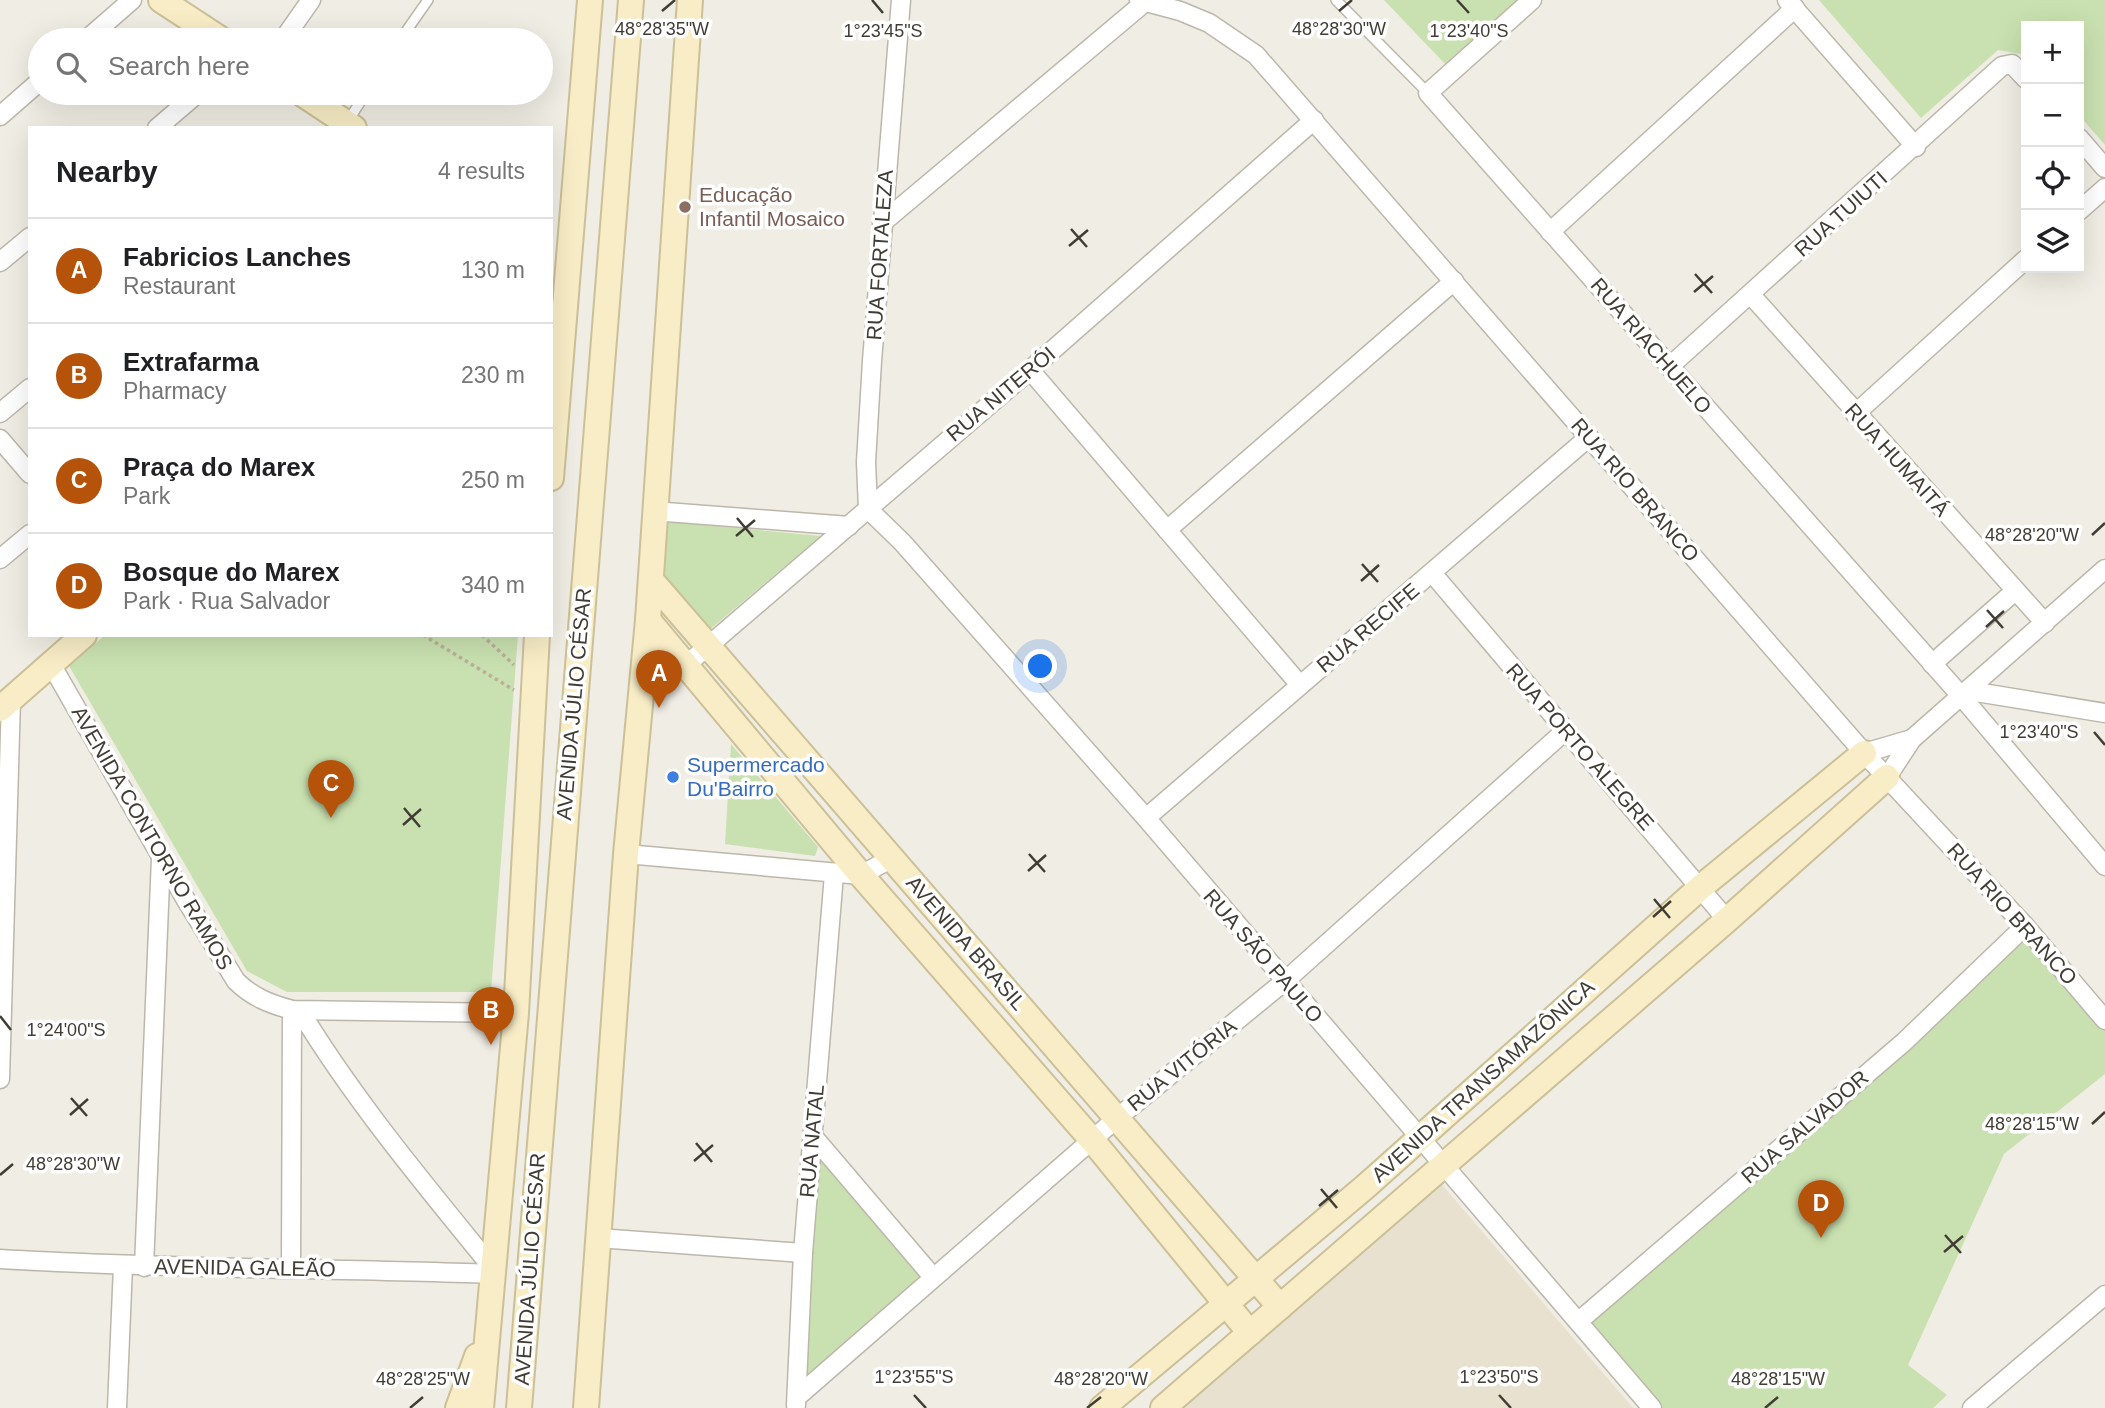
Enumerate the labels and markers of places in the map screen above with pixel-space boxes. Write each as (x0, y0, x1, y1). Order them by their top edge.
place label: Educação Infantil Mosaico (699, 183, 845, 230)
marker: Educação Infantil Mosaico (677, 199, 693, 215)
pin: A (636, 650, 682, 708)
place label: Supermercado Du'Bairro (687, 753, 825, 800)
pin: C (308, 760, 354, 818)
marker: Supermercado Du'Bairro (665, 769, 681, 785)
pin: B (468, 987, 514, 1045)
pin: D (1798, 1180, 1844, 1238)

